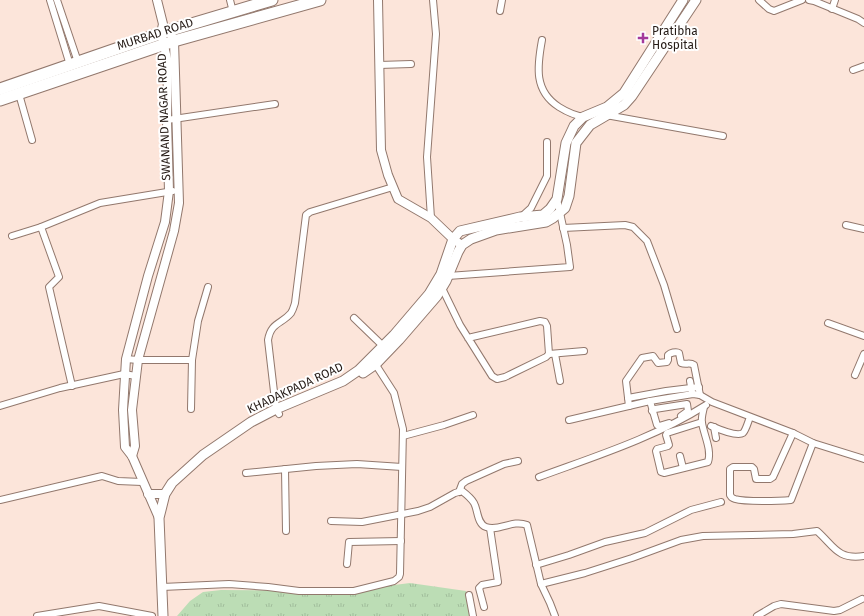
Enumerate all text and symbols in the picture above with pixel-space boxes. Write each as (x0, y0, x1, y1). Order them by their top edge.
street label: MURBAD ROAD (115, 15, 195, 53)
place label: Pratibha Hospital (652, 24, 698, 52)
marker: Pratibha Hospital (637, 32, 649, 44)
street label: SWANAND NAGAR ROAD (155, 53, 173, 181)
street label: KHADAKPADA ROAD (245, 359, 346, 416)

